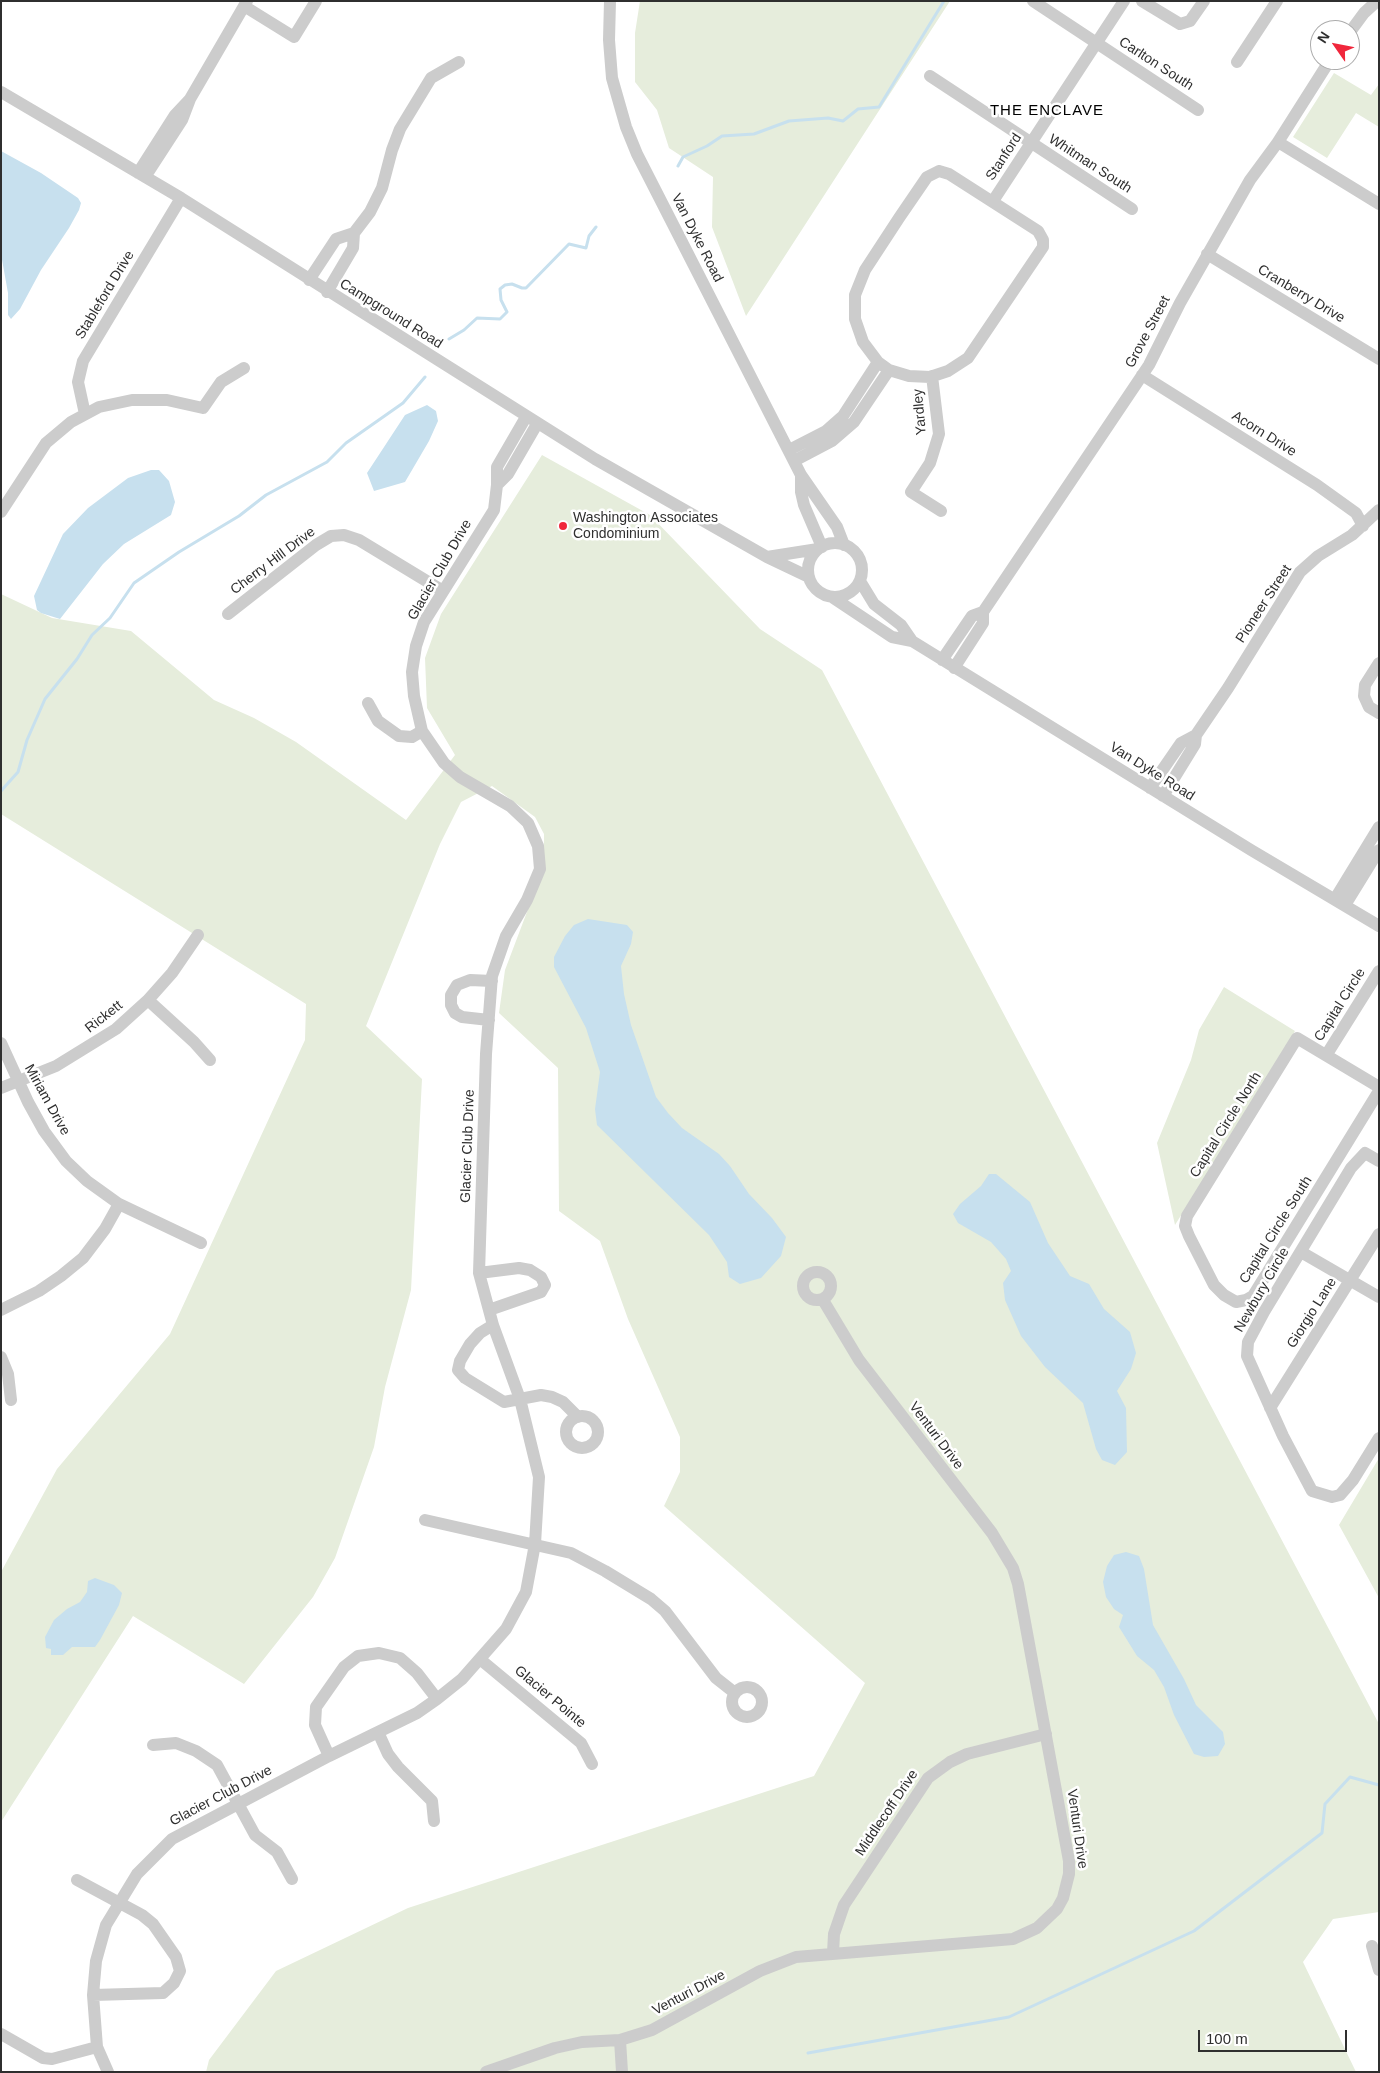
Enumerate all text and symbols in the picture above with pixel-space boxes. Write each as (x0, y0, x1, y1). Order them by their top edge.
north arrow (1310, 20, 1360, 70)
text: N (1314, 29, 1333, 46)
street label: Carlton South (1116, 34, 1196, 94)
district label: THE ENCLAVE (989, 102, 1105, 120)
street label: Stanford (983, 130, 1025, 184)
street label: Whitman South (1045, 131, 1135, 197)
street label: Van Dyke Road (667, 191, 727, 285)
street label: Stableford Drive (72, 248, 138, 342)
street label: Cranberry Drive (1254, 261, 1348, 327)
street label: Campground Road (336, 276, 446, 352)
street label: Grove Street (1122, 293, 1174, 371)
street label: Yardley (910, 388, 930, 436)
street label: Acorn Drive (1229, 407, 1299, 461)
place label: Washington Associates Condominium (573, 510, 718, 542)
street label: Glacier Club Drive (404, 517, 476, 623)
marker: Washington Associates Condominium (557, 520, 569, 532)
street label: Cherry Hill Drive (227, 524, 319, 598)
street label: Pioneer Street (1233, 562, 1295, 646)
street label: Van Dyke Road (1106, 739, 1198, 805)
street label: Capital Circle (1311, 965, 1369, 1045)
street label: Rickett (82, 997, 126, 1037)
street label: Miriam Drive (21, 1062, 73, 1138)
street label: Capital Circle North (1187, 1069, 1265, 1181)
street label: Glacier Club Drive (458, 1089, 478, 1203)
street label: Capital Circle South (1236, 1173, 1316, 1287)
street label: Newbury Circle (1231, 1245, 1293, 1335)
street label: Giorgio Lane (1284, 1275, 1340, 1351)
street label: Venturi Drive (905, 1399, 967, 1473)
street label: Glacier Pointe (511, 1662, 589, 1732)
street label: Glacier Club Drive (167, 1762, 275, 1830)
street label: Middlecoff Drive (852, 1767, 922, 1859)
street label: Venturi Drive (1063, 1788, 1091, 1870)
street label: Venturi Drive (650, 1967, 728, 2019)
scale bar (1200, 2020, 1349, 2052)
text: 100 m (1206, 2030, 1248, 2047)

